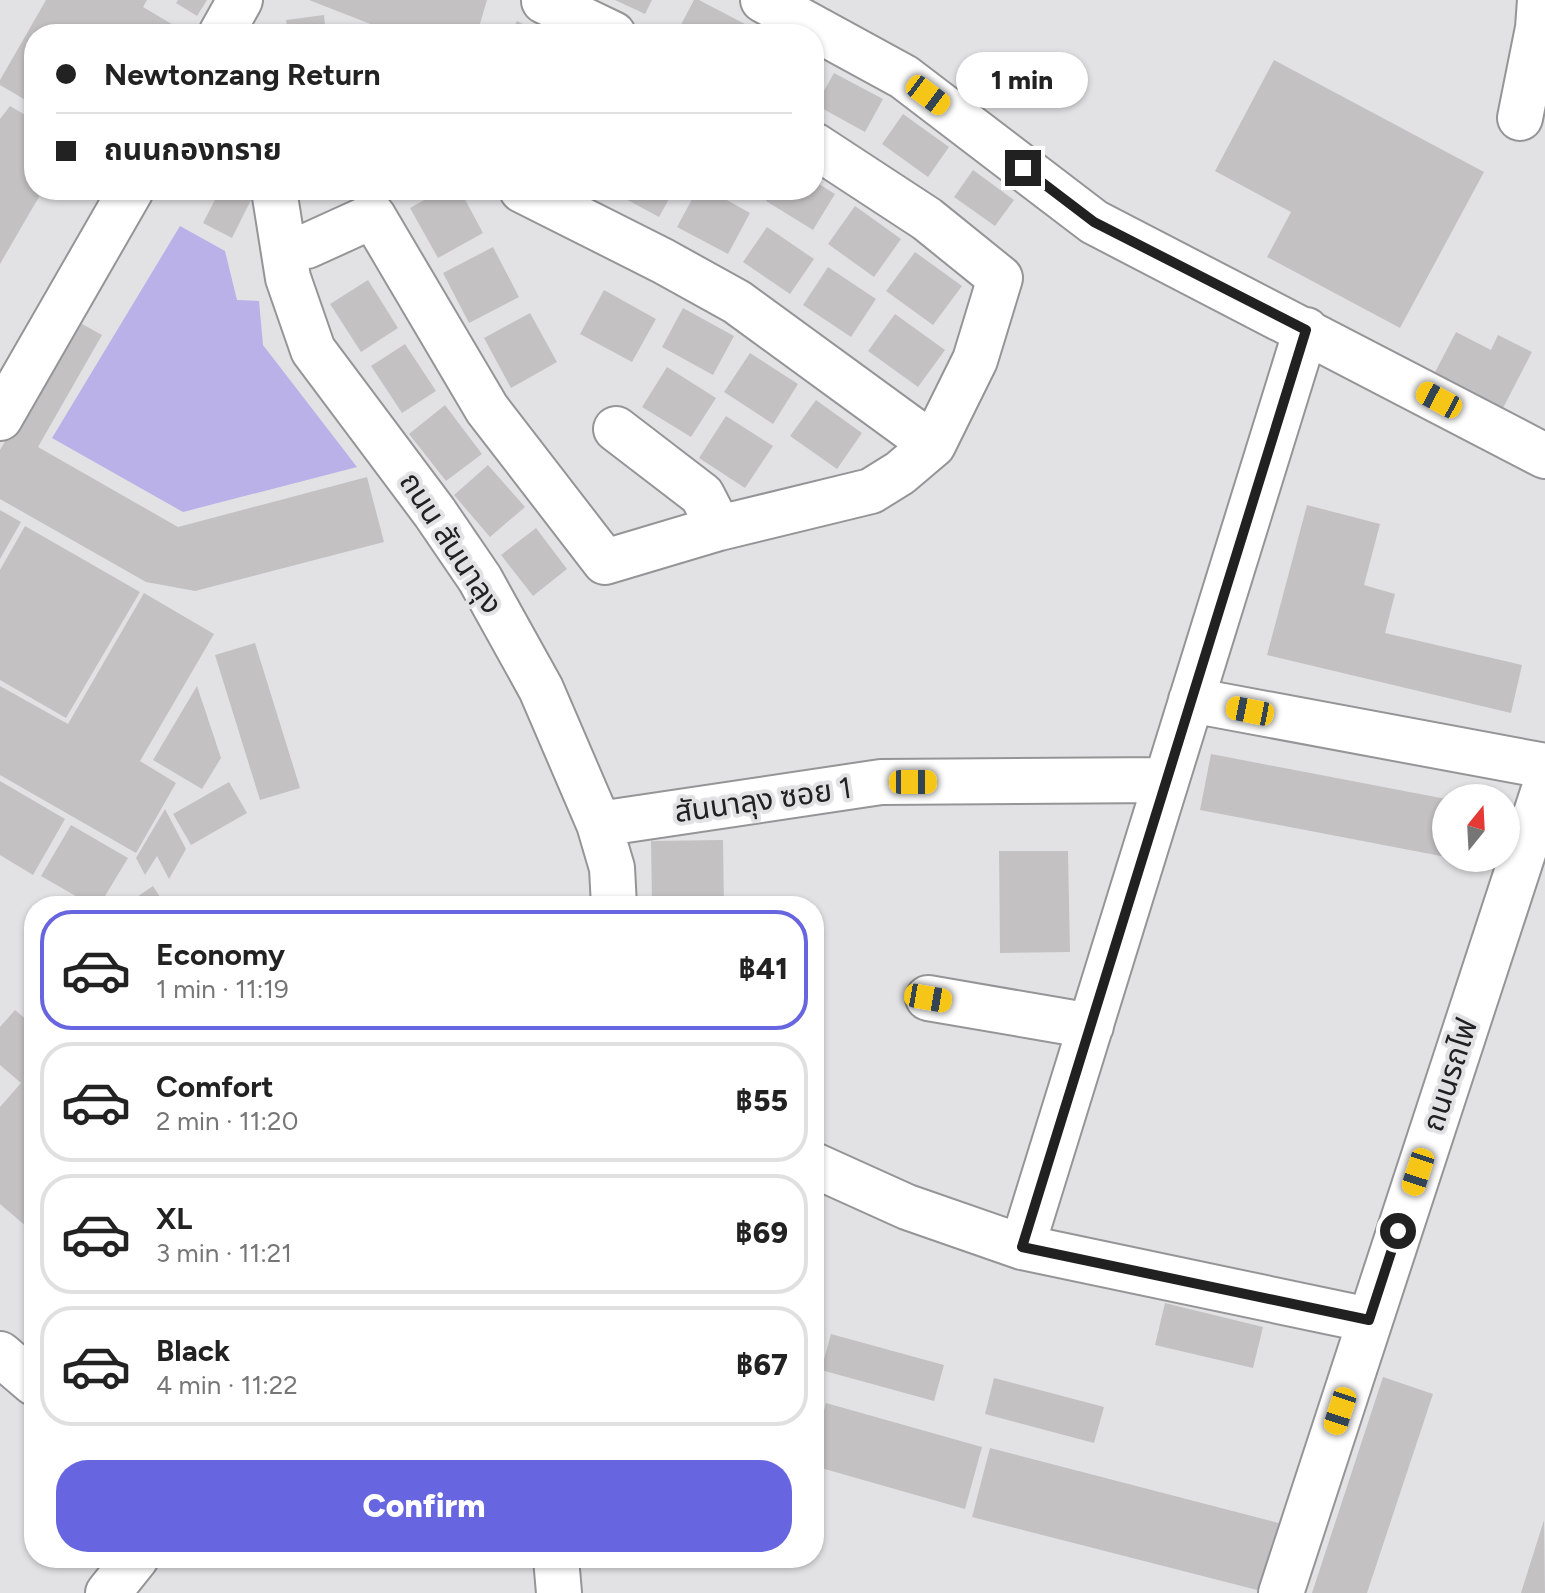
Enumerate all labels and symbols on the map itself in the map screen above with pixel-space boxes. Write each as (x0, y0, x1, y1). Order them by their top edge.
callout: 1 min (957, 52, 1089, 108)
car (902, 71, 954, 119)
route end (1005, 150, 1041, 186)
car (1412, 378, 1466, 422)
street label: ถนน สันนาลุง (392, 465, 511, 621)
car (1224, 695, 1276, 727)
street label: สันนาลุง ซอย 1 (672, 769, 854, 830)
car (889, 770, 937, 794)
north arrow (1432, 784, 1520, 872)
car (902, 982, 954, 1014)
street label: ถนนรถไฟ (1414, 1014, 1485, 1136)
car (1399, 1145, 1437, 1199)
route start (1380, 1213, 1416, 1249)
car (1321, 1384, 1359, 1438)

